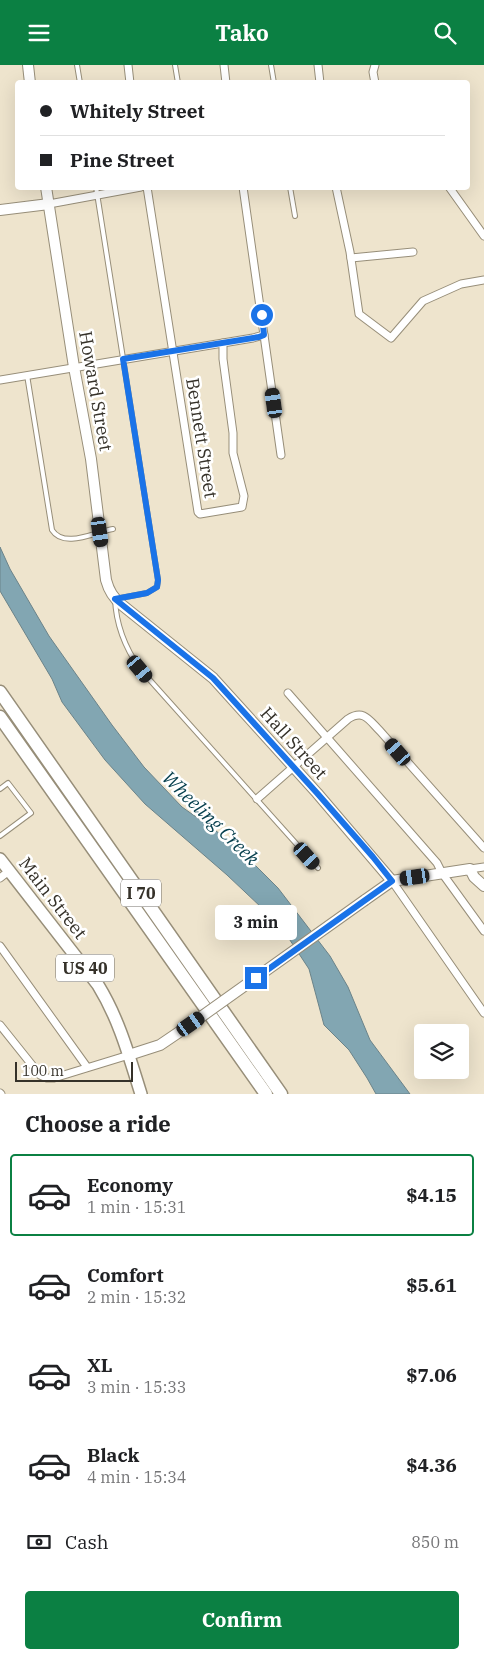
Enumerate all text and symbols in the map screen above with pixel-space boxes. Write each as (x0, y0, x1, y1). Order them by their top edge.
text: Tako (215, 18, 269, 47)
icon: menu (25, 19, 53, 47)
icon: search (431, 19, 459, 47)
text: Whitely Street (70, 99, 205, 123)
text: Pine Street (70, 148, 174, 172)
route start (251, 304, 273, 326)
street label: Howard Street (74, 329, 118, 453)
street label: Bennett Street (181, 376, 223, 500)
car (264, 387, 283, 419)
car (90, 516, 109, 548)
car (124, 653, 155, 685)
street label: Hall Street (255, 702, 333, 784)
car (382, 736, 413, 768)
water label: Wheeling Creek (157, 766, 265, 871)
car (291, 840, 322, 872)
street label: Main Street (14, 853, 92, 943)
car (399, 867, 430, 887)
road number: I 70 (121, 879, 161, 906)
callout: 3 min (215, 905, 297, 941)
text: 3 min (234, 912, 278, 932)
road number: US 40 (56, 955, 114, 981)
route end (245, 967, 267, 989)
car (174, 1009, 207, 1039)
map controls (414, 1024, 469, 1079)
button: layers (414, 1024, 469, 1079)
scale bar (15, 1059, 132, 1082)
text: 100 m (22, 1062, 64, 1080)
text: Choose a ride (25, 1109, 171, 1138)
icon: car (27, 1173, 72, 1218)
text: Economy (87, 1173, 173, 1197)
text: $4.15 (406, 1183, 457, 1207)
text: 1 min · 15:31 (87, 1197, 186, 1217)
icon: car (27, 1263, 72, 1308)
text: Comfort (87, 1263, 164, 1287)
text: $5.61 (406, 1273, 457, 1297)
text: 2 min · 15:32 (87, 1287, 186, 1307)
icon: car (27, 1353, 72, 1398)
text: XL (87, 1353, 113, 1377)
text: $7.06 (406, 1363, 457, 1387)
text: 3 min · 15:33 (87, 1377, 186, 1397)
icon: car (27, 1443, 72, 1488)
text: Black (87, 1443, 139, 1467)
text: $4.36 (406, 1453, 457, 1477)
text: 4 min · 15:34 (87, 1467, 186, 1487)
icon: cash (25, 1528, 53, 1556)
text: Cash (65, 1530, 109, 1554)
text: 850 m (411, 1532, 459, 1552)
button: Confirm (25, 1591, 459, 1649)

